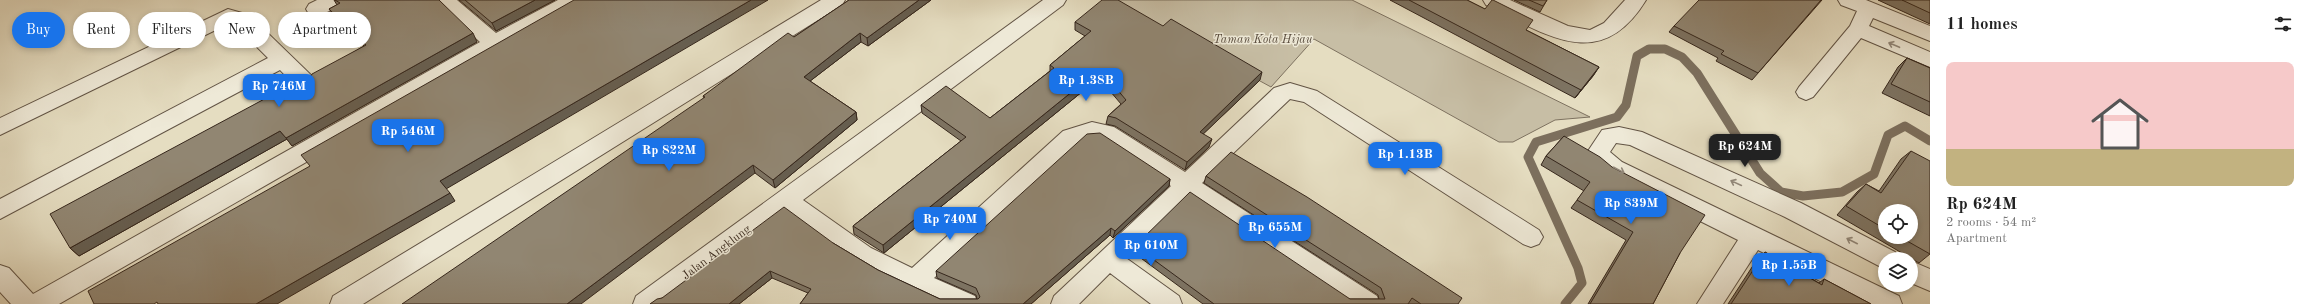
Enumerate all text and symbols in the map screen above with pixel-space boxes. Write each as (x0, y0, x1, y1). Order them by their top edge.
chip: Buy (12, 12, 65, 48)
chip: Rent (73, 12, 130, 48)
chip: Filters (138, 12, 206, 48)
chip: New (214, 12, 270, 48)
chip: Apartment (278, 12, 371, 48)
icon: filters (2272, 13, 2294, 35)
text: 11 homes (1946, 16, 2018, 33)
park label: Taman Kota Hijau (1213, 34, 1313, 46)
one-way arrow (1889, 41, 1901, 48)
pin: Rp 1.38B (1045, 68, 1127, 102)
pin: Rp 746M (242, 74, 316, 108)
text: Rp 1.38B (1058, 74, 1114, 87)
text: Rp 746M (252, 80, 306, 93)
icon: home (2084, 88, 2156, 160)
pin: Rp 546M (371, 119, 445, 153)
text: Rp 546M (381, 125, 435, 138)
pin: Rp 624M (1708, 134, 1782, 168)
pin: Rp 822M (632, 138, 706, 172)
text: Rp 624M (1718, 140, 1772, 153)
pin: Rp 1.13B (1364, 142, 1446, 176)
text: Rp 822M (642, 144, 696, 157)
text: Rp 1.13B (1377, 148, 1433, 161)
one-way arrow (1613, 167, 1625, 175)
one-way arrow (1730, 179, 1742, 187)
pin: Rp 839M (1594, 191, 1668, 225)
text: Rp 624M (1946, 196, 2017, 213)
text: Rp 839M (1604, 197, 1658, 210)
map controls (1878, 204, 1918, 292)
button: locate (1878, 204, 1918, 244)
pin: Rp 740M (913, 207, 987, 241)
text: Rp 740M (923, 213, 977, 226)
pin: Rp 655M (1238, 215, 1312, 249)
text: 2 rooms · 54 m² (1946, 216, 2036, 229)
text: Rp 655M (1248, 221, 1302, 234)
street label: Jalan Angklung (680, 223, 754, 282)
text: Apartment (1946, 232, 2007, 245)
pin: Rp 610M (1114, 233, 1188, 267)
one-way arrow (1847, 237, 1859, 244)
text: Rp 610M (1124, 239, 1178, 252)
button: layers (1878, 252, 1918, 292)
pin: Rp 1.55B (1748, 253, 1830, 287)
text: Rp 1.55B (1761, 259, 1817, 272)

